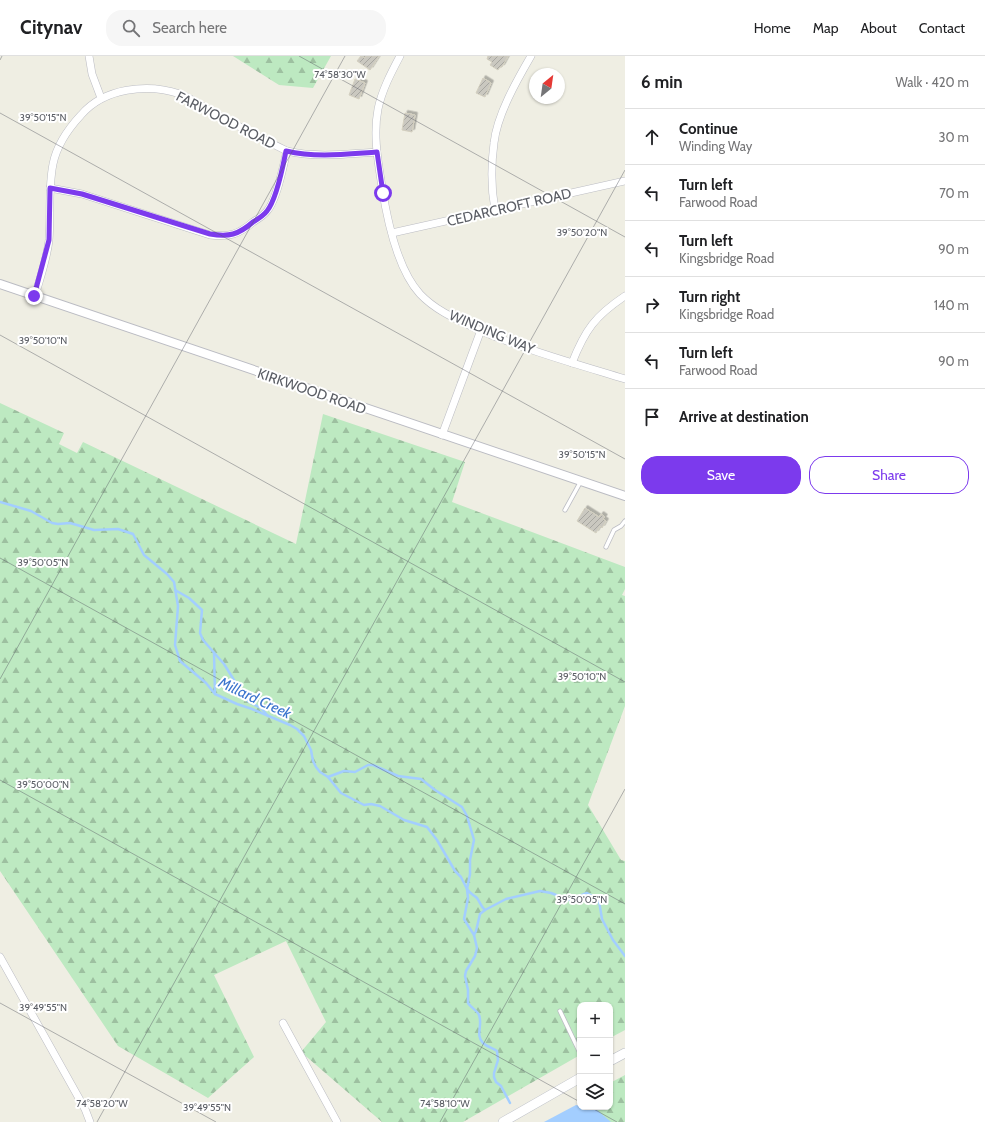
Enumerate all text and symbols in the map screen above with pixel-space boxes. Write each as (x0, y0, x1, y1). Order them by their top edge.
search box (106, 10, 386, 46)
text: Citynav (20, 16, 82, 39)
icon: search (120, 17, 142, 39)
text: Search here (152, 19, 227, 37)
text: Home (754, 19, 791, 37)
text: Map (813, 19, 838, 37)
text: About (860, 19, 897, 37)
text: Contact (919, 19, 965, 37)
text: 74°58'30"W (314, 68, 366, 81)
north arrow (529, 68, 565, 104)
text: 6 min (641, 72, 683, 92)
text: Walk · 420 m (895, 74, 969, 90)
street label: FARWOOD ROAD (173, 87, 279, 153)
text: 39°50'15"N (19, 111, 67, 124)
text: Continue (679, 120, 738, 138)
icon: ahead (641, 126, 663, 148)
text: 30 m (939, 129, 969, 145)
text: Winding Way (679, 138, 752, 154)
text: Turn left (679, 176, 733, 194)
icon: left (641, 182, 663, 204)
route start (374, 184, 392, 202)
street label: CEDARCROFT ROAD (445, 184, 573, 230)
text: 70 m (939, 185, 969, 201)
text: Farwood Road (679, 194, 757, 210)
text: 39°50'20"N (557, 226, 607, 239)
text: Turn left (679, 232, 733, 250)
icon: left (641, 238, 663, 260)
text: 90 m (938, 241, 969, 257)
text: Kingsbridge Road (679, 250, 774, 266)
route end (25, 287, 43, 305)
text: Turn right (679, 288, 740, 306)
icon: right (641, 294, 663, 316)
text: 140 m (934, 297, 969, 313)
street label: WINDING WAY (446, 306, 538, 359)
text: Kingsbridge Road (679, 306, 774, 322)
text: 39°50'10"N (19, 334, 67, 347)
text: Turn left (679, 344, 733, 362)
icon: left (641, 350, 663, 372)
text: 90 m (938, 353, 969, 369)
text: Farwood Road (679, 362, 757, 378)
street label: KIRKWOOD ROAD (255, 364, 369, 418)
icon: arrive (641, 406, 663, 428)
text: Arrive at destination (679, 408, 809, 426)
text: 39°50'15"N (558, 448, 606, 461)
button: Save (641, 456, 801, 494)
button: Share (809, 456, 969, 494)
text: 39°50'05"N (18, 556, 68, 569)
text: 39°50'10"N (558, 670, 606, 683)
water label: Millard Creek (215, 673, 295, 723)
text: 39°50'00"N (17, 778, 69, 791)
text: 39°50'05"N (557, 893, 607, 906)
text: 39°49'55"N (19, 1001, 67, 1014)
map controls (577, 1002, 613, 1110)
button: + (577, 1002, 613, 1038)
button: − (577, 1038, 613, 1074)
button: layers (577, 1074, 613, 1110)
text: 74°58'20"W (76, 1097, 128, 1110)
text: 74°58'10"W (420, 1097, 470, 1110)
text: 39°49'55"N (183, 1101, 231, 1114)

